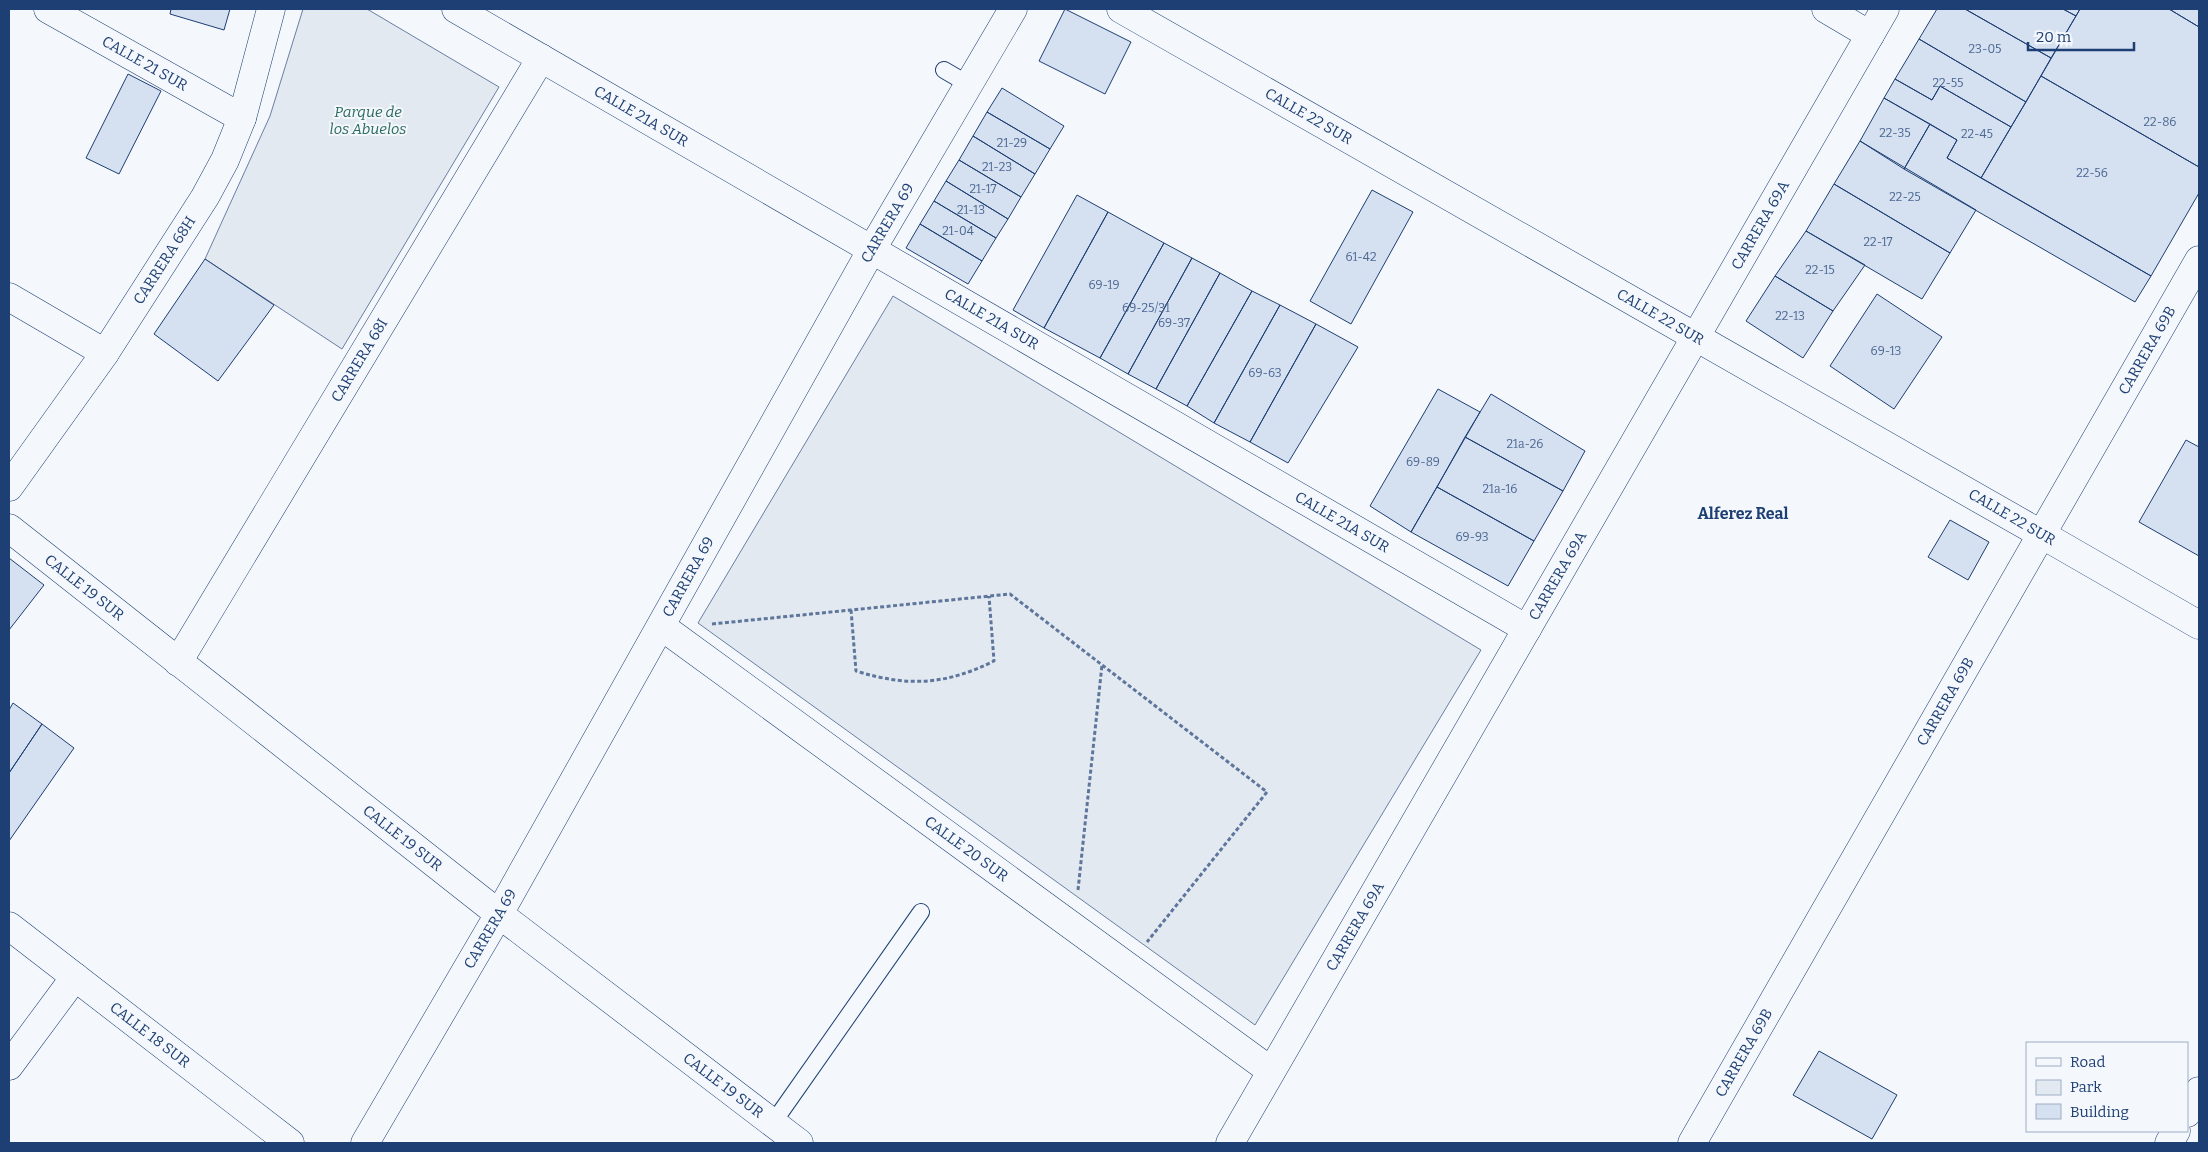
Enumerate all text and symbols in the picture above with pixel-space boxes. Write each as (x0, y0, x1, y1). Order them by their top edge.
scale bar (2028, 20, 2134, 52)
text: 20 m (2036, 28, 2072, 46)
street label: CALLE 21 SUR (99, 32, 191, 95)
house number: 23-05 (1969, 42, 2001, 56)
house number: 22-55 (1933, 76, 1963, 90)
street label: CALLE 21A SUR (591, 82, 692, 151)
street label: CALLE 22 SUR (1262, 84, 1356, 148)
park label: Parque de los Abuelos (330, 103, 406, 138)
house number: 22-86 (2144, 115, 2176, 129)
house number: 22-35 (1879, 126, 1911, 140)
house number: 22-45 (1961, 127, 1993, 141)
house number: 21-29 (997, 136, 1027, 150)
house number: 21-23 (982, 160, 1012, 174)
house number: 22-56 (2076, 166, 2108, 180)
street label: CARRERA 69A (1727, 177, 1793, 273)
street label: CARRERA 69 (857, 180, 918, 266)
house number: 21-17 (969, 182, 997, 196)
house number: 22-25 (1889, 190, 1921, 204)
house number: 21-13 (957, 203, 985, 217)
street label: CARRERA 68H (130, 213, 199, 308)
house number: 21-04 (942, 224, 974, 238)
house number: 22-17 (1864, 235, 1892, 249)
house number: 61-42 (1346, 250, 1376, 264)
house number: 22-15 (1805, 263, 1835, 277)
house number: 69-19 (1089, 278, 1119, 292)
street label: CALLE 21A SUR (941, 285, 1042, 354)
street label: CALLE 22 SUR (1613, 285, 1707, 349)
house number: 69-25/31 (1122, 301, 1170, 315)
street label: CARRERA 69B (2115, 303, 2180, 398)
house number: 22-13 (1775, 309, 1805, 323)
street label: CARRERA 68I (327, 315, 391, 405)
house number: 69-37 (1158, 316, 1190, 330)
house number: 69-13 (1871, 344, 1902, 358)
house number: 69-63 (1248, 366, 1282, 380)
house number: 21a-26 (1507, 437, 1543, 451)
house number: 69-89 (1406, 455, 1440, 469)
house number: 21a-16 (1483, 482, 1517, 496)
street label: CALLE 22 SUR (1965, 485, 2059, 549)
street label: CALLE 21A SUR (1292, 488, 1393, 556)
district label: Alferez Real (1697, 504, 1789, 523)
street label: CARRERA 69A (1525, 528, 1591, 624)
house number: 69-93 (1455, 530, 1489, 544)
street label: CARRERA 69 (658, 533, 718, 620)
street label: CALLE 19 SUR (41, 551, 128, 624)
street label: CARRERA 69B (1913, 654, 1978, 749)
street label: CALLE 19 SUR (359, 801, 446, 875)
street label: CALLE 20 SUR (921, 812, 1012, 885)
street label: CARRERA 69A (1322, 878, 1388, 974)
street label: CARRERA 69 (460, 886, 520, 972)
street label: CALLE 18 SUR (106, 998, 194, 1071)
street label: CARRERA 69B (1711, 1005, 1776, 1100)
legend (2026, 1042, 2188, 1132)
street label: CALLE 19 SUR (680, 1049, 767, 1122)
text: Road (2070, 1053, 2105, 1071)
text: Park (2070, 1078, 2102, 1096)
text: Building (2070, 1103, 2129, 1121)

